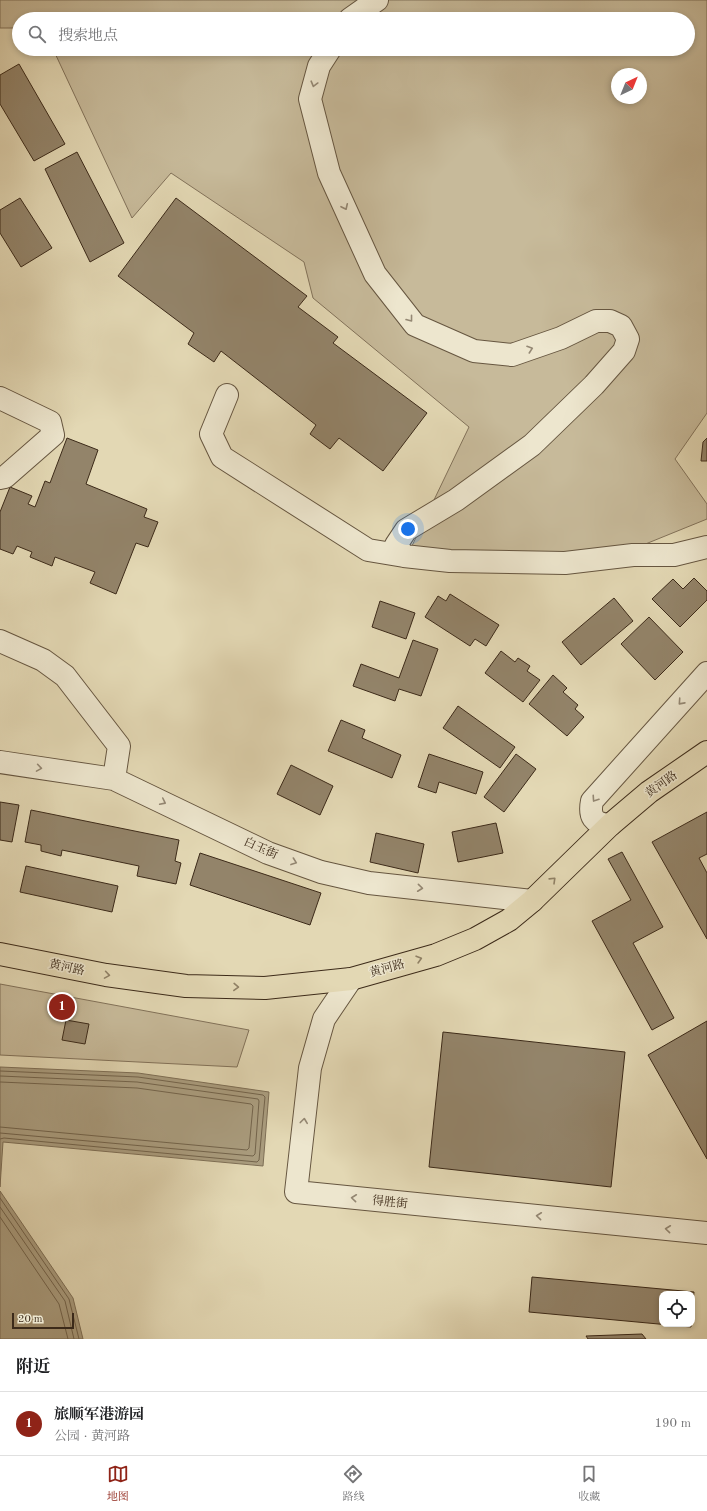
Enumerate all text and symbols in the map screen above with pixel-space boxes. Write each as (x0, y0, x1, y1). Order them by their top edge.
search box (12, 12, 695, 56)
icon: search (26, 23, 48, 45)
text: 搜索地点 (58, 29, 118, 44)
north arrow (611, 68, 647, 104)
one-way arrow (310, 80, 319, 87)
one-way arrow (340, 203, 348, 211)
one-way arrow (406, 314, 413, 321)
one-way arrow (527, 345, 534, 353)
your location (398, 519, 418, 539)
one-way arrow (678, 697, 686, 705)
one-way arrow (35, 763, 42, 772)
street label: 黄河路 (642, 768, 680, 800)
one-way arrow (592, 795, 600, 802)
one-way arrow (158, 797, 166, 805)
street label: 白玉街 (242, 834, 281, 862)
one-way arrow (290, 857, 297, 866)
one-way arrow (548, 877, 556, 885)
one-way arrow (417, 884, 423, 893)
street label: 黄河路 (48, 956, 86, 978)
street label: 黄河路 (368, 956, 406, 980)
one-way arrow (416, 956, 422, 964)
one-way arrow (104, 971, 110, 979)
one-way arrow (233, 983, 239, 992)
pin: 1 (49, 992, 75, 1022)
one-way arrow (299, 1118, 308, 1124)
street label: 得胜街 (371, 1193, 410, 1211)
one-way arrow (351, 1194, 357, 1203)
one-way arrow (536, 1212, 542, 1221)
one-way arrow (665, 1225, 671, 1234)
map controls (659, 1291, 695, 1327)
button: locate (659, 1291, 695, 1327)
scale bar (12, 1311, 74, 1330)
text: 20 m (18, 1314, 43, 1325)
text: 附近 (16, 1359, 50, 1376)
text: 旅顺军港游园 (54, 1408, 144, 1423)
text: 1 (25, 1417, 33, 1430)
text: 190 m (654, 1417, 691, 1430)
text: 公园 · 黄河路 (54, 1430, 130, 1443)
tab: 地图 (107, 1463, 129, 1505)
tab: 路线 (342, 1463, 364, 1505)
tab: 收藏 (578, 1463, 600, 1505)

